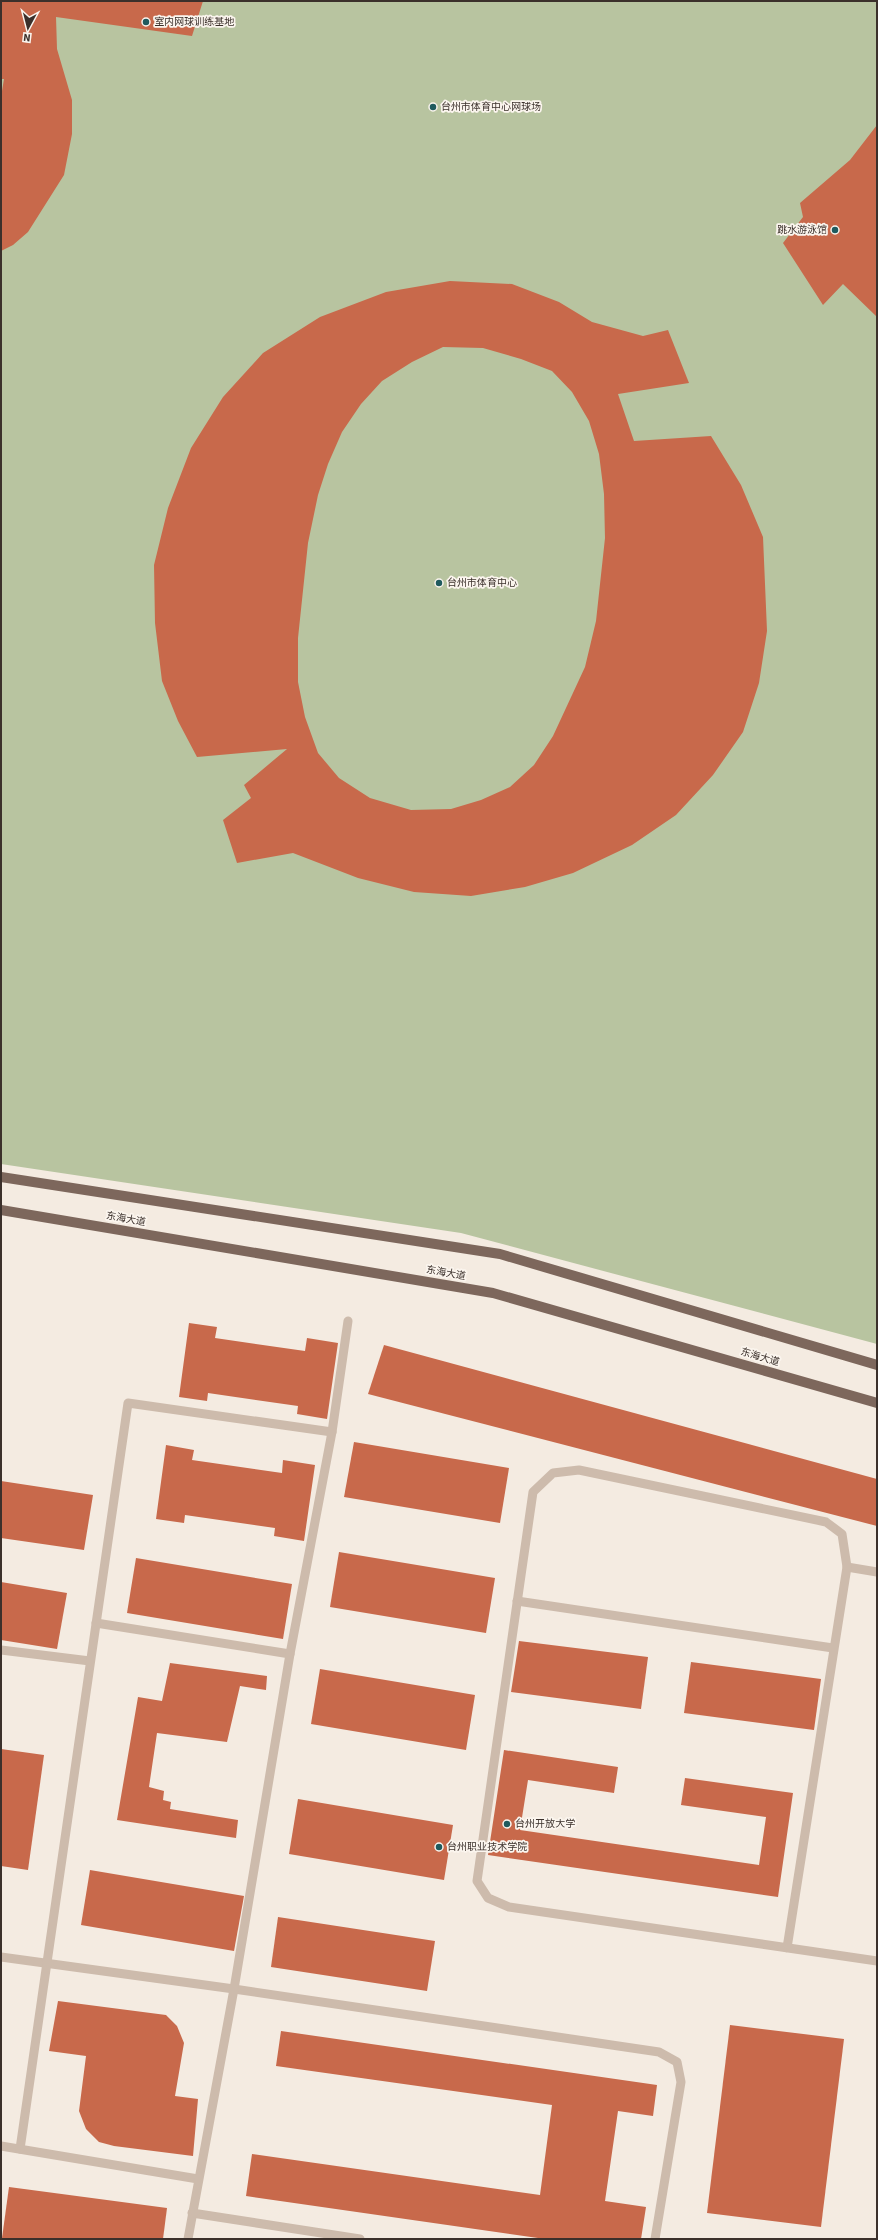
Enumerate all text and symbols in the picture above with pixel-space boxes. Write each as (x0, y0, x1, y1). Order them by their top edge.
north arrow (8, 8, 48, 48)
place label: 室内网球训练基地 (154, 15, 235, 29)
marker: 室内网球训练基地 (141, 17, 151, 27)
text: N (22, 30, 31, 45)
place label: 台州市体育中心网球场 (441, 100, 541, 114)
marker: 台州市体育中心网球场 (428, 102, 438, 112)
place label: 跳水游泳馆 (777, 223, 827, 237)
marker: 跳水游泳馆 (830, 225, 840, 235)
place label: 台州市体育中心 (447, 576, 517, 590)
marker: 台州市体育中心 (434, 578, 444, 588)
street label: 东海大道 (105, 1209, 147, 1229)
street label: 东海大道 (425, 1263, 467, 1283)
street label: 东海大道 (739, 1345, 781, 1369)
place label: 台州开放大学 (515, 1817, 575, 1831)
marker: 台州开放大学 (502, 1819, 512, 1829)
place label: 台州职业技术学院 (447, 1840, 527, 1854)
marker: 台州职业技术学院 (434, 1842, 444, 1852)

